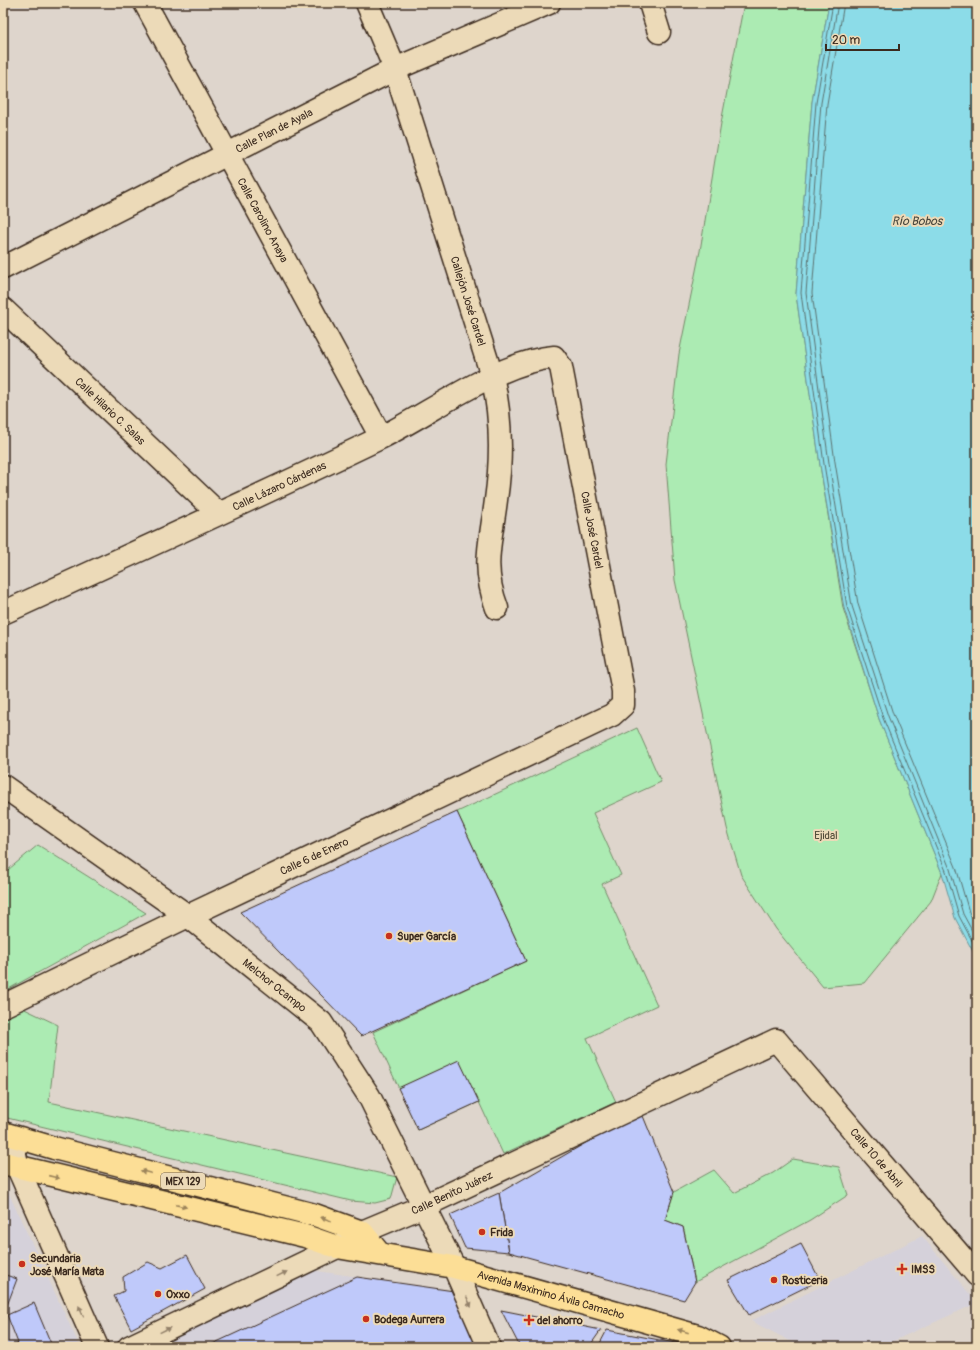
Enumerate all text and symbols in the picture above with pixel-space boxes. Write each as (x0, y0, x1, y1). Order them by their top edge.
scale bar (826, 26, 899, 52)
text: 20 m (832, 33, 861, 48)
street label: Calle Plan de Ayala (234, 106, 315, 156)
street label: Calle Carolino Anaya (234, 176, 291, 265)
water label: Río Bobos (892, 214, 944, 229)
street label: Callejón José Cardel (448, 255, 488, 348)
street label: Calle Hilario C. Salas (72, 375, 148, 448)
street label: Calle Lázaro Cárdenas (230, 459, 328, 514)
street label: Calle José Cardel (578, 490, 605, 570)
park label: Ejidal (814, 829, 838, 842)
street label: Calle 6 de Enero (278, 835, 351, 878)
place label: Super García (397, 930, 456, 943)
marker: Super García (384, 931, 394, 941)
street label: Melchor Ocampo (240, 956, 309, 1015)
street label: Calle 10 de Abril (847, 1126, 905, 1190)
one-way arrow (140, 1168, 152, 1174)
street label: Calle Benito Juárez (409, 1168, 495, 1218)
road number: MEX 129 (161, 1173, 205, 1189)
one-way arrow (48, 1174, 61, 1180)
one-way arrow (175, 1204, 187, 1210)
one-way arrow (319, 1215, 331, 1221)
place label: Frida (490, 1226, 513, 1239)
marker: Frida (477, 1227, 487, 1237)
place label: Secundaria José María Mata (30, 1252, 104, 1278)
marker: Secundaria José María Mata (17, 1259, 27, 1269)
marker: IMSS (896, 1263, 908, 1275)
place label: IMSS (911, 1263, 935, 1276)
street label: Avenida Maximino Ávila Camacho (476, 1268, 626, 1322)
one-way arrow (276, 1271, 288, 1277)
place label: Rosticeria (782, 1274, 828, 1287)
marker: Rosticeria (769, 1275, 779, 1285)
place label: Oxxo (166, 1288, 190, 1301)
marker: Oxxo (153, 1289, 163, 1299)
one-way arrow (467, 1297, 473, 1309)
one-way arrow (78, 1306, 84, 1317)
place label: Bodega Aurrera (374, 1313, 444, 1326)
marker: Bodega Aurrera (361, 1314, 371, 1324)
place label: del ahorro (537, 1314, 583, 1327)
marker: del ahorro (524, 1315, 534, 1325)
one-way arrow (159, 1327, 170, 1333)
one-way arrow (677, 1328, 689, 1334)

